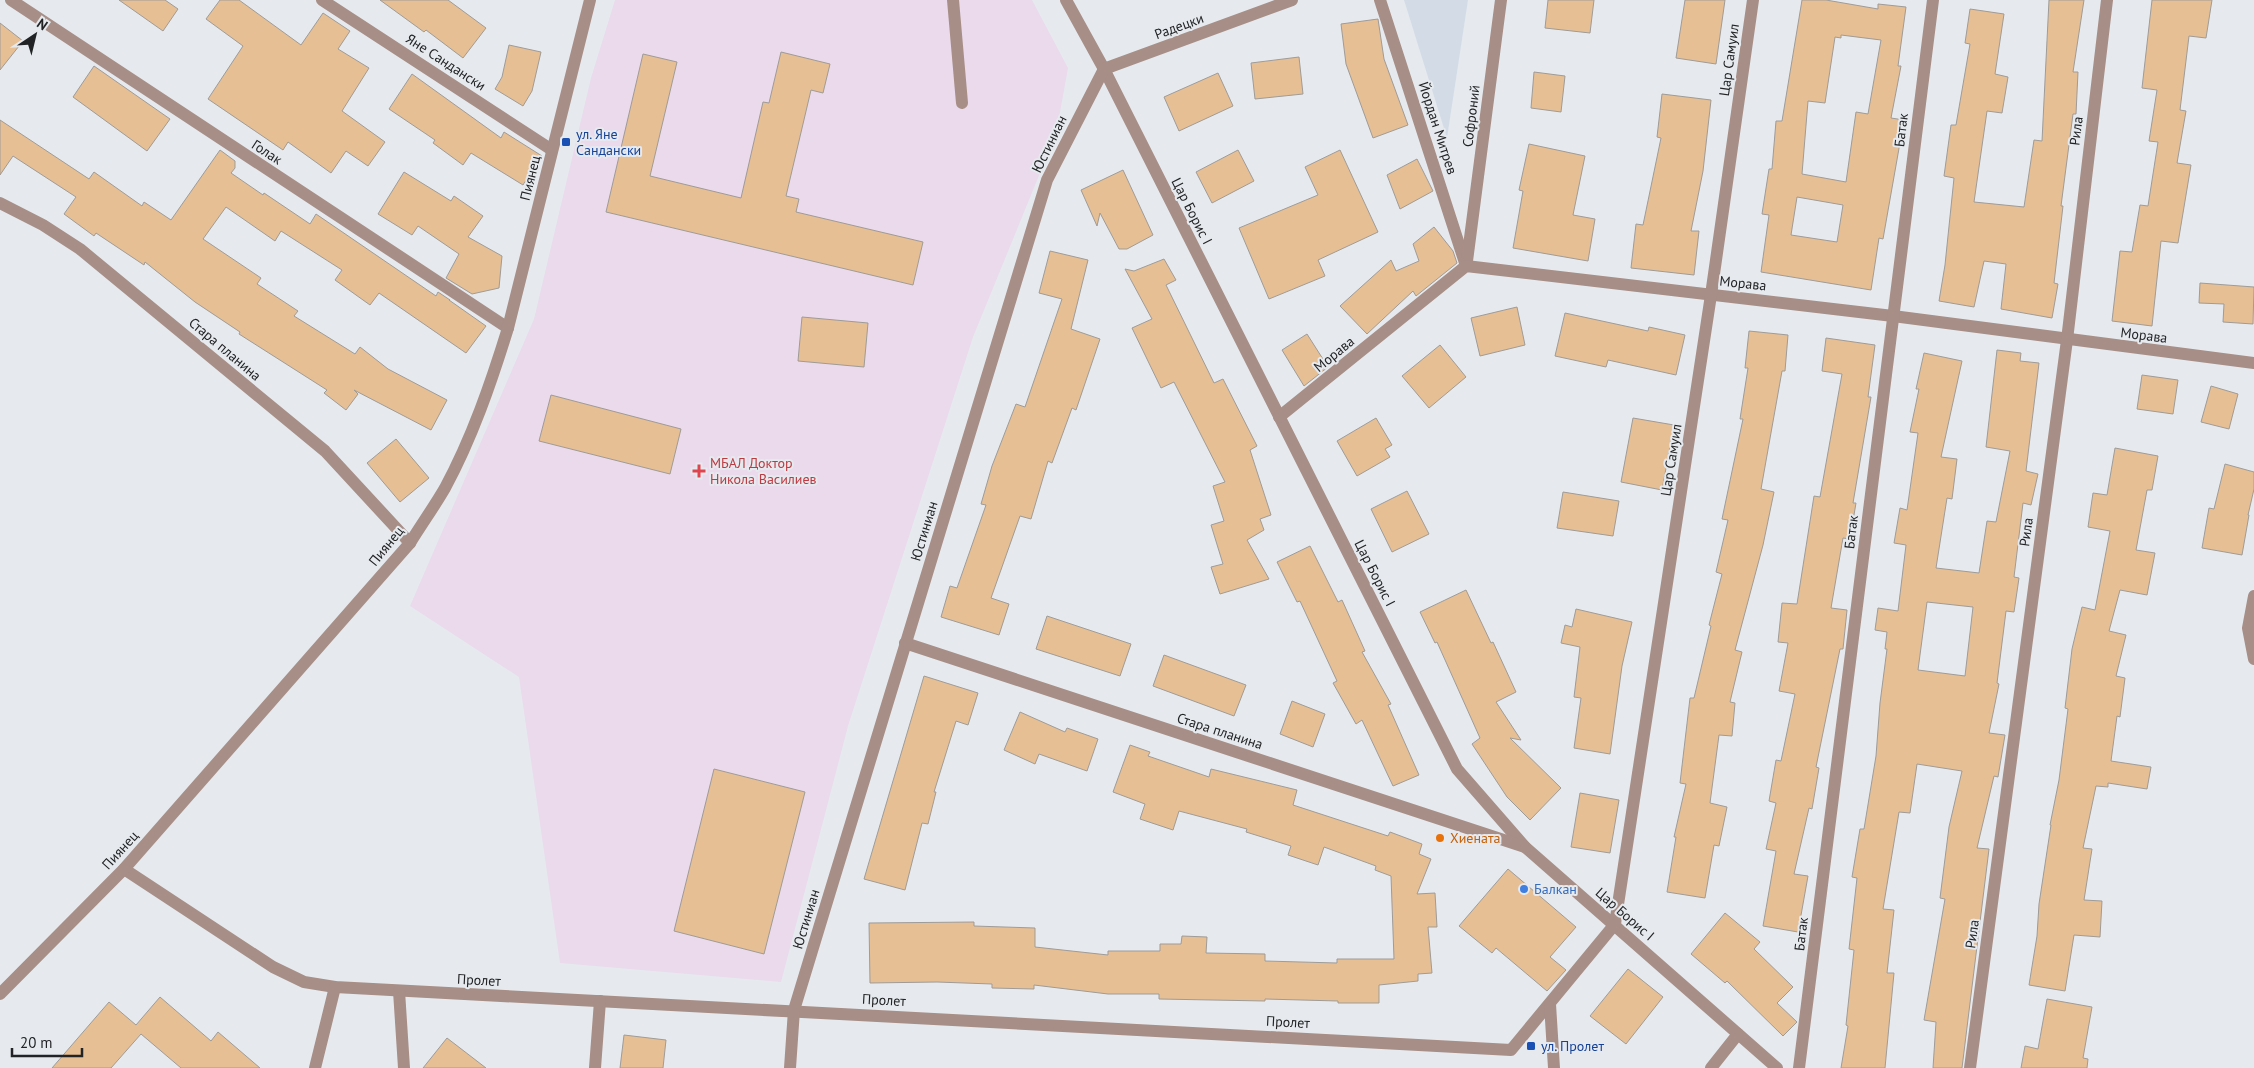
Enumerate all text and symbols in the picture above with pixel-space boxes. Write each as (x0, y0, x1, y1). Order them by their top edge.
street label: Радецки (1152, 9, 1206, 43)
north arrow (10, 10, 60, 60)
text: N (34, 14, 51, 34)
street label: Цар Самуил (1715, 23, 1743, 97)
street label: Яне Сандански (403, 30, 489, 94)
street label: Йордан Митрев (1415, 79, 1461, 177)
street label: Софроний (1458, 84, 1484, 148)
street label: Юстиниан (1027, 112, 1071, 176)
street label: Батак (1890, 112, 1912, 148)
street label: Рила (2065, 115, 2087, 146)
place label: ул. Яне Сандански (576, 125, 641, 159)
street label: Голак (248, 136, 286, 169)
marker: ул. Яне Сандански (560, 136, 572, 148)
street label: Пиянец (516, 153, 544, 202)
street label: Цар Борис I (1168, 175, 1216, 247)
street label: Морава (1719, 272, 1767, 294)
street label: Стара планина (185, 313, 265, 385)
street label: Морава (2120, 323, 2168, 347)
street label: Морава (1310, 332, 1358, 376)
street label: Цар Самуил (1656, 423, 1686, 497)
place label: МБАЛ Доктор Никола Василиев (710, 454, 817, 488)
marker: МБАЛ Доктор Никола Василиев (692, 464, 706, 478)
street label: Юстиниан (906, 499, 942, 563)
street label: Батак (1840, 514, 1862, 550)
street label: Рила (2015, 516, 2037, 548)
street label: Пиянец (365, 522, 408, 569)
street label: Цар Борис I (1351, 537, 1399, 609)
street label: Стара планина (1175, 709, 1265, 753)
street label: Пиянец (98, 827, 142, 873)
place label: Хиената (1450, 829, 1500, 847)
marker: Хиената (1434, 832, 1446, 844)
place label: Балкан (1534, 880, 1577, 898)
marker: Балкан (1518, 883, 1530, 895)
street label: Цар Борис I (1592, 883, 1658, 945)
street label: Юстиниан (788, 887, 824, 951)
street label: Батак (1790, 916, 1812, 952)
street label: Рила (1961, 918, 1983, 950)
street label: Пролет (457, 970, 502, 990)
street label: Пролет (862, 990, 907, 1010)
street label: Пролет (1266, 1012, 1311, 1032)
scale bar (12, 1026, 82, 1058)
text: 20 m (20, 1033, 53, 1052)
place label: ул. Пролет (1541, 1037, 1604, 1055)
marker: ул. Пролет (1525, 1040, 1537, 1052)

